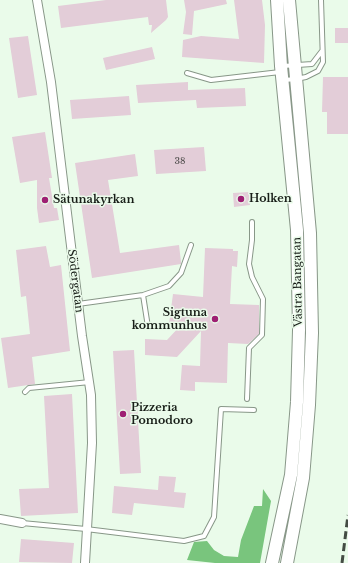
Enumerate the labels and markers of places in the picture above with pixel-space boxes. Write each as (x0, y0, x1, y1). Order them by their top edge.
place label: Holken (249, 192, 292, 206)
place label: Sätunakyrkan (53, 193, 134, 207)
marker: Holken (236, 194, 246, 204)
marker: Sätunakyrkan (40, 195, 50, 205)
place label: Sigtuna kommunhus (132, 306, 207, 332)
marker: Sigtuna kommunhus (210, 314, 220, 324)
place label: Pizzeria Pomodoro (131, 401, 193, 427)
marker: Pizzeria Pomodoro (118, 409, 128, 419)

